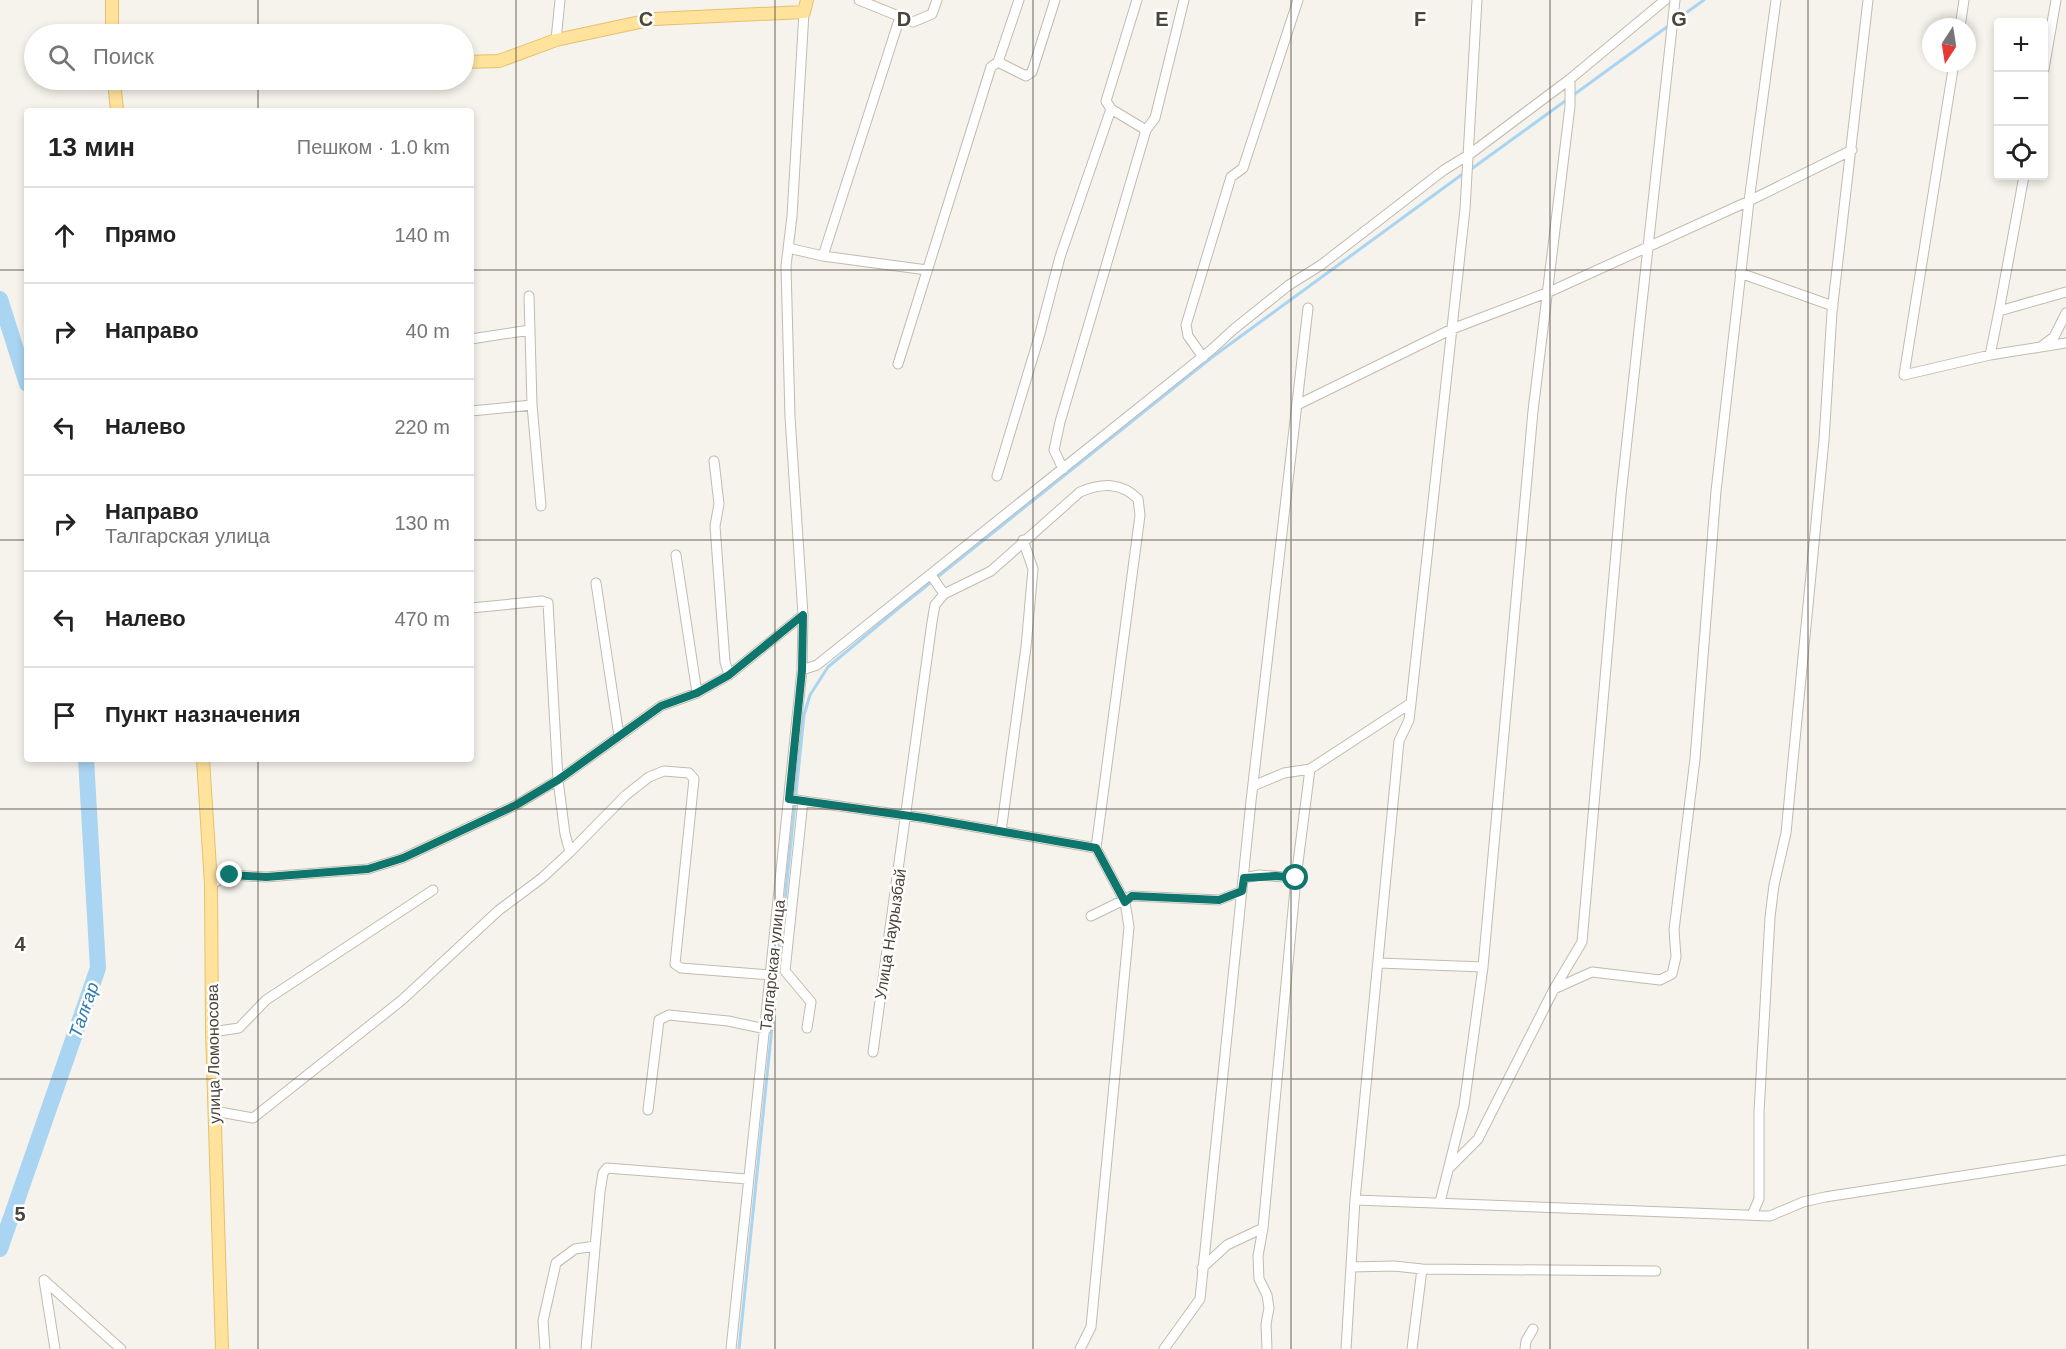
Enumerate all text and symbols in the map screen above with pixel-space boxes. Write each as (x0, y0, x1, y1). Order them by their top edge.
text: C (639, 8, 653, 30)
text: D (897, 8, 911, 30)
text: E (1155, 8, 1169, 30)
text: F (1414, 8, 1426, 30)
text: G (1671, 8, 1687, 30)
north arrow (1922, 18, 1976, 72)
map controls (1994, 18, 2048, 180)
button: + (1994, 18, 2048, 72)
search box (24, 24, 474, 90)
icon: search (45, 41, 78, 74)
text: Поиск (93, 44, 154, 69)
button: − (1994, 72, 2048, 126)
button: locate (1994, 126, 2048, 180)
text: 13 мин (48, 132, 135, 162)
text: Пешком · 1.0 km (297, 136, 450, 158)
icon: ahead (48, 219, 81, 252)
text: Прямо (105, 222, 176, 247)
text: 140 m (394, 224, 450, 246)
icon: right (48, 315, 81, 348)
text: Направо (105, 318, 199, 343)
text: 40 m (406, 320, 450, 342)
icon: left (48, 411, 81, 444)
text: Налево (105, 414, 186, 439)
text: 220 m (394, 416, 450, 438)
text: Направо (105, 499, 199, 524)
icon: right (48, 507, 81, 540)
text: 130 m (394, 512, 450, 534)
text: Талгарская улица (105, 525, 270, 547)
icon: left (48, 603, 81, 636)
text: Налево (105, 606, 186, 631)
text: 470 m (394, 608, 450, 630)
icon: arrive (48, 699, 81, 732)
text: Пункт назначения (105, 702, 301, 727)
route end (216, 861, 242, 887)
route start (1282, 864, 1308, 890)
street label: Улица Наурызбай (872, 867, 909, 1001)
street label: Талгарская улица (757, 898, 788, 1032)
text: 4 (14, 933, 26, 955)
water label: Талғар (65, 980, 103, 1040)
street label: улица Ломоносова (204, 984, 223, 1124)
text: 5 (14, 1203, 26, 1225)

